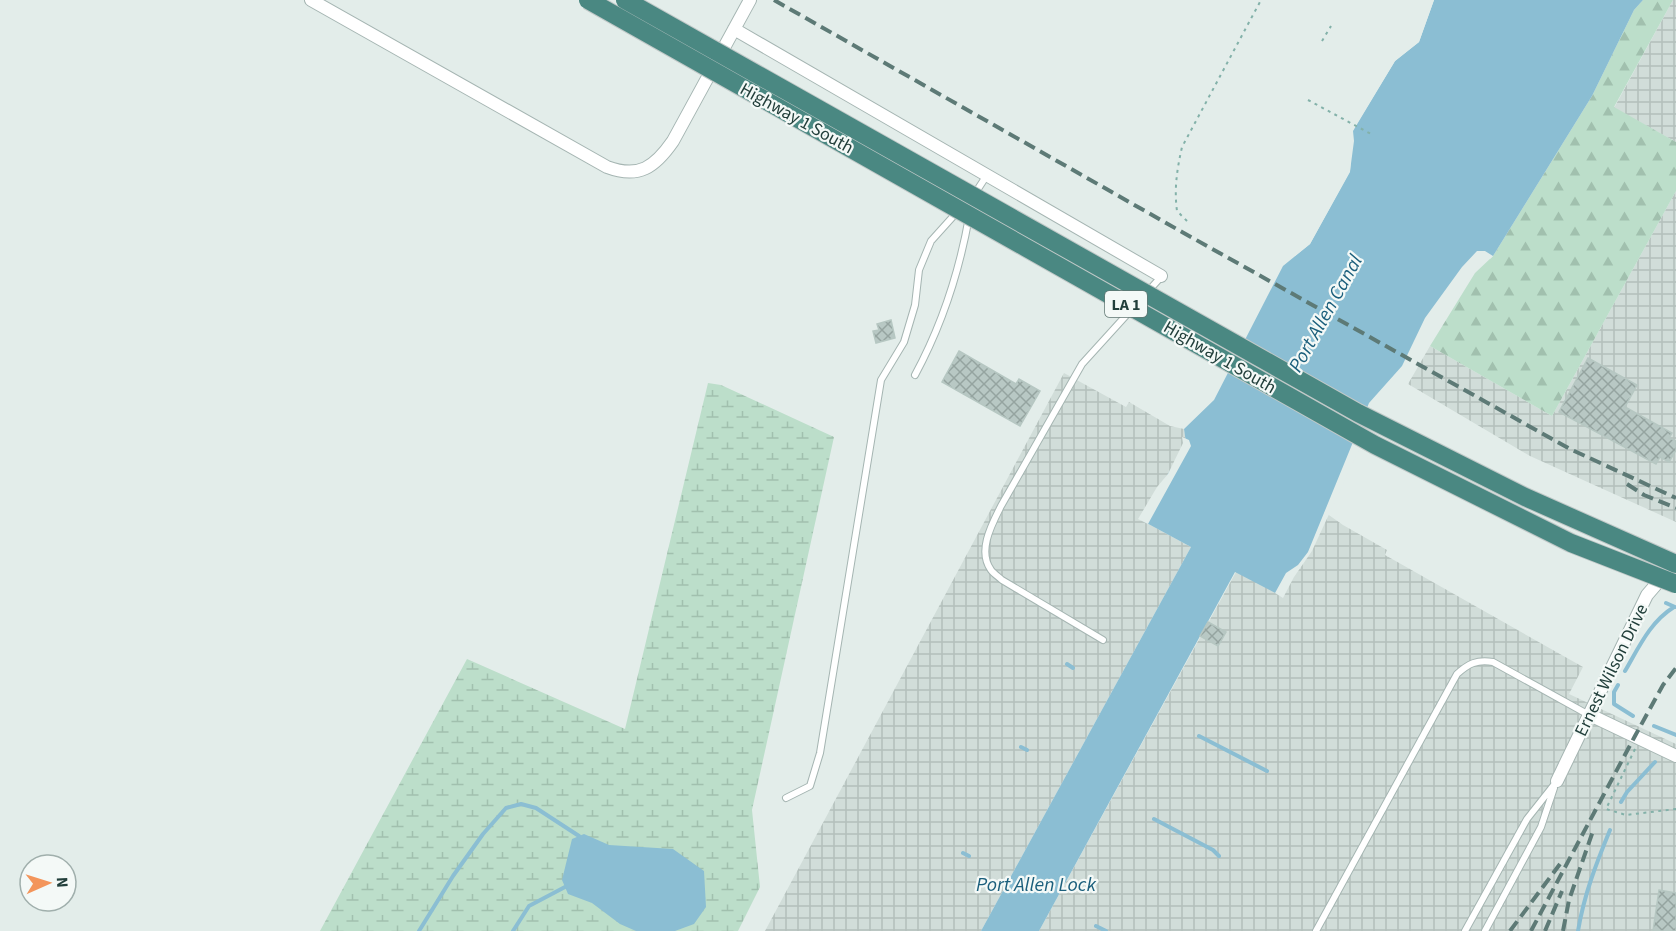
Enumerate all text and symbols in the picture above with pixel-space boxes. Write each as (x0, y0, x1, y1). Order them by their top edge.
street label: Highway 1 South (735, 77, 858, 160)
water label: Port Allen Canal (1282, 250, 1370, 377)
road number: LA 1 (1105, 291, 1147, 317)
street label: Highway 1 South (1159, 315, 1281, 400)
street label: Ernest Wilson Drive (1569, 600, 1654, 741)
north arrow (18, 853, 78, 913)
water label: Port Allen Lock (976, 871, 1096, 899)
text: N (51, 876, 73, 888)

